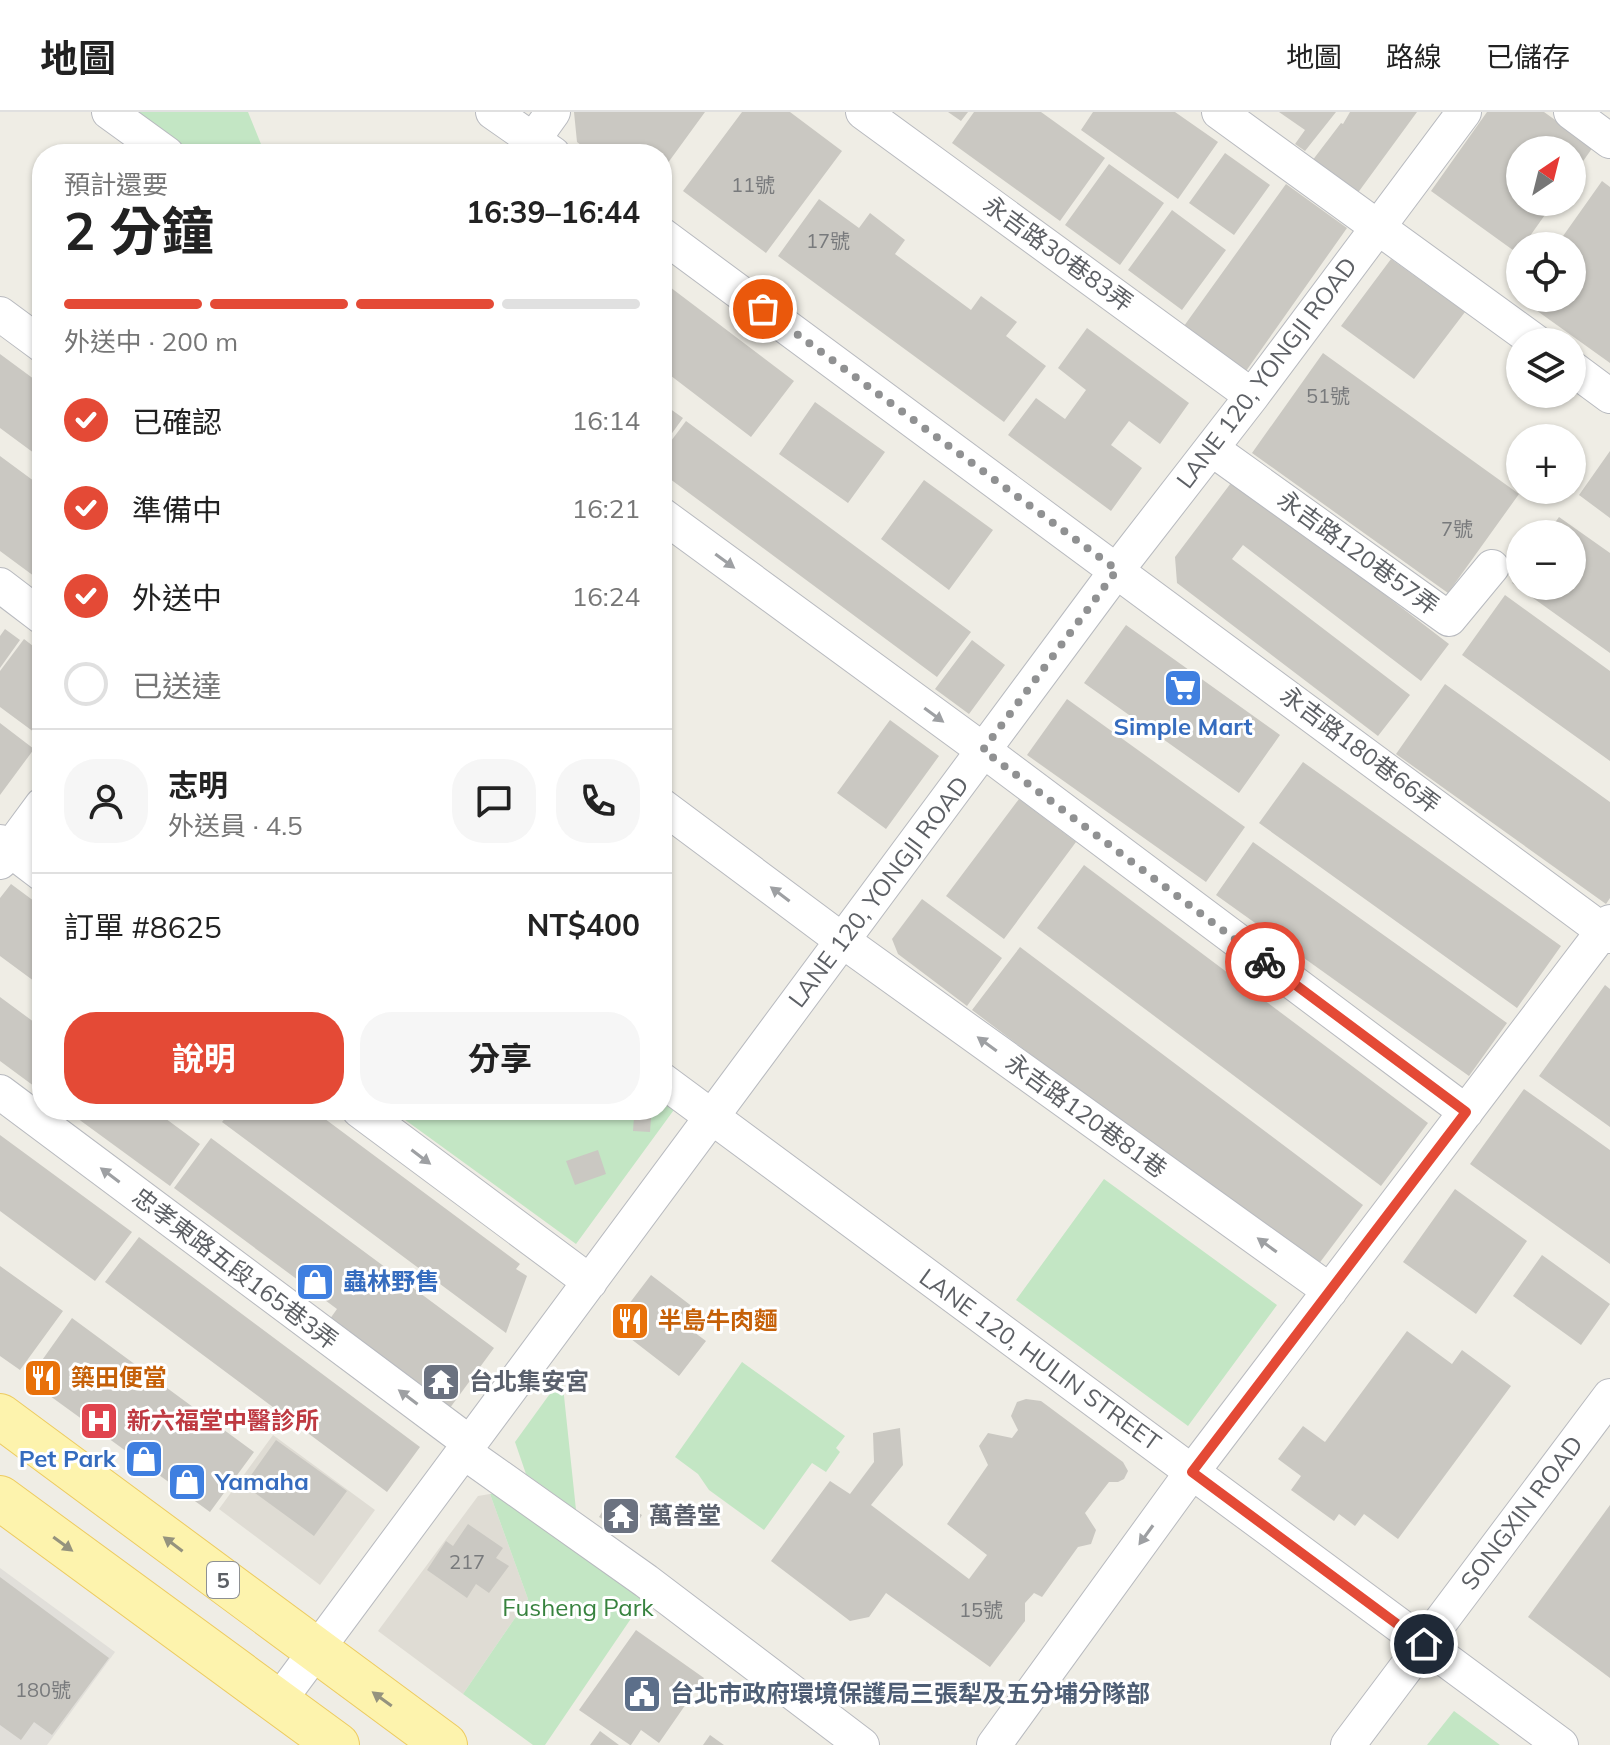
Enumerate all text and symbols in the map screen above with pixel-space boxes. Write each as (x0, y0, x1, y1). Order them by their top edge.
text: 地圖 (40, 34, 116, 82)
text: 地圖 (1286, 39, 1342, 74)
text: 路線 (1386, 39, 1442, 74)
text: 已儲存 (1486, 39, 1570, 74)
north arrow (1506, 136, 1586, 216)
map controls (1506, 136, 1586, 600)
text: 預計還要 (64, 168, 168, 201)
house number: 11號 (731, 172, 775, 197)
street label: 永吉路30巷83弄 (978, 189, 1139, 318)
text: 16:39–16:44 (466, 193, 640, 231)
text: 2 分鐘 (64, 198, 213, 263)
house number: 17號 (806, 228, 850, 253)
button: locate (1506, 232, 1586, 312)
street label: LANE 120, YONGJI ROAD (1169, 251, 1363, 494)
pin (729, 275, 797, 343)
icon: bag (741, 287, 785, 331)
text: 外送中 · 200 m (64, 325, 238, 358)
button: layers (1506, 328, 1586, 408)
house number: 51號 (1306, 383, 1350, 408)
icon: check (64, 398, 108, 442)
text: 已確認 (132, 403, 222, 441)
text: 16:14 (572, 404, 640, 437)
button: + (1506, 424, 1586, 504)
street label: 永吉路120巷57弄 (1272, 484, 1445, 621)
icon: check (64, 486, 108, 530)
text: 準備中 (132, 491, 222, 529)
text: 16:21 (572, 492, 640, 525)
house number: 7號 (1441, 516, 1473, 541)
button: − (1506, 520, 1586, 600)
one-way arrow (715, 552, 735, 568)
icon: check (64, 574, 108, 618)
text: 外送中 (132, 579, 222, 617)
text: 16:24 (572, 580, 640, 613)
text: 已送達 (132, 667, 222, 705)
supermarket icon: Simple Mart (1162, 667, 1204, 709)
street label: 永吉路180巷66弄 (1275, 679, 1446, 819)
one-way arrow (924, 706, 945, 722)
place label: Simple Mart (1113, 711, 1253, 741)
button: person (64, 759, 148, 843)
button: chat (452, 759, 536, 843)
button: phone (556, 759, 640, 843)
text: 志明 (168, 766, 228, 804)
street label: LANE 120, YONGJI ROAD (781, 770, 975, 1013)
text: 外送員 · 4.5 (168, 809, 303, 842)
one-way arrow (770, 887, 791, 903)
text: NT$400 (527, 906, 640, 944)
text: 訂單 #8625 (64, 908, 222, 946)
courier (1225, 922, 1305, 1002)
icon: bike (1243, 940, 1287, 984)
button: 說明 (64, 1012, 344, 1104)
button: 分享 (360, 1012, 640, 1104)
one-way arrow (977, 1037, 998, 1053)
street label: 永吉路120巷81巷 (1000, 1047, 1173, 1184)
one-way arrow (411, 1148, 432, 1164)
one-way arrow (99, 1168, 120, 1184)
street label: 忠孝東路五段165巷3弄 (127, 1181, 344, 1355)
one-way arrow (1256, 1238, 1277, 1253)
shop icon: 蟲林野售 (294, 1261, 336, 1303)
street label: LANE 120, HULIN STREET (914, 1262, 1168, 1457)
place label: 蟲林野售 (343, 1266, 439, 1296)
restaurant icon: 半島牛肉麵 (609, 1300, 651, 1342)
place label: 半島牛肉麵 (658, 1305, 778, 1335)
restaurant icon: 築田便當 (22, 1357, 64, 1399)
temple icon: 台北集安宮 (420, 1361, 462, 1403)
place label: 築田便當 (71, 1362, 167, 1392)
place label: 台北集安宮 (469, 1366, 589, 1396)
one-way arrow (398, 1390, 418, 1406)
hospital icon: 新六福堂中醫診所 (78, 1400, 120, 1442)
place label: 新六福堂中醫診所 (127, 1405, 319, 1435)
street label: SONGXIN ROAD (1453, 1429, 1589, 1595)
shop icon: Pet Park (123, 1438, 165, 1480)
place label: Pet Park (19, 1443, 117, 1473)
shop icon: Yamaha (166, 1461, 208, 1503)
place label: Yamaha (214, 1466, 309, 1496)
temple icon: 萬善堂 (600, 1495, 642, 1537)
place label: 萬善堂 (649, 1500, 721, 1530)
one-way arrow (1138, 1524, 1154, 1546)
one-way arrow (53, 1535, 73, 1551)
one-way arrow (163, 1537, 184, 1552)
house number: 217 (449, 1549, 485, 1574)
road number: 5 (207, 1562, 239, 1598)
park label: Fusheng Park (502, 1592, 654, 1622)
house number: 15號 (959, 1597, 1003, 1622)
pin (1390, 1610, 1458, 1678)
icon: home (1402, 1622, 1446, 1666)
public building icon: 台北市政府環境保護局三張犁及五分埔分隊部 (621, 1673, 663, 1715)
house number: 180號 (15, 1677, 71, 1702)
place label: 台北市政府環境保護局三張犁及五分埔分隊部 (670, 1678, 1150, 1708)
one-way arrow (372, 1691, 393, 1707)

